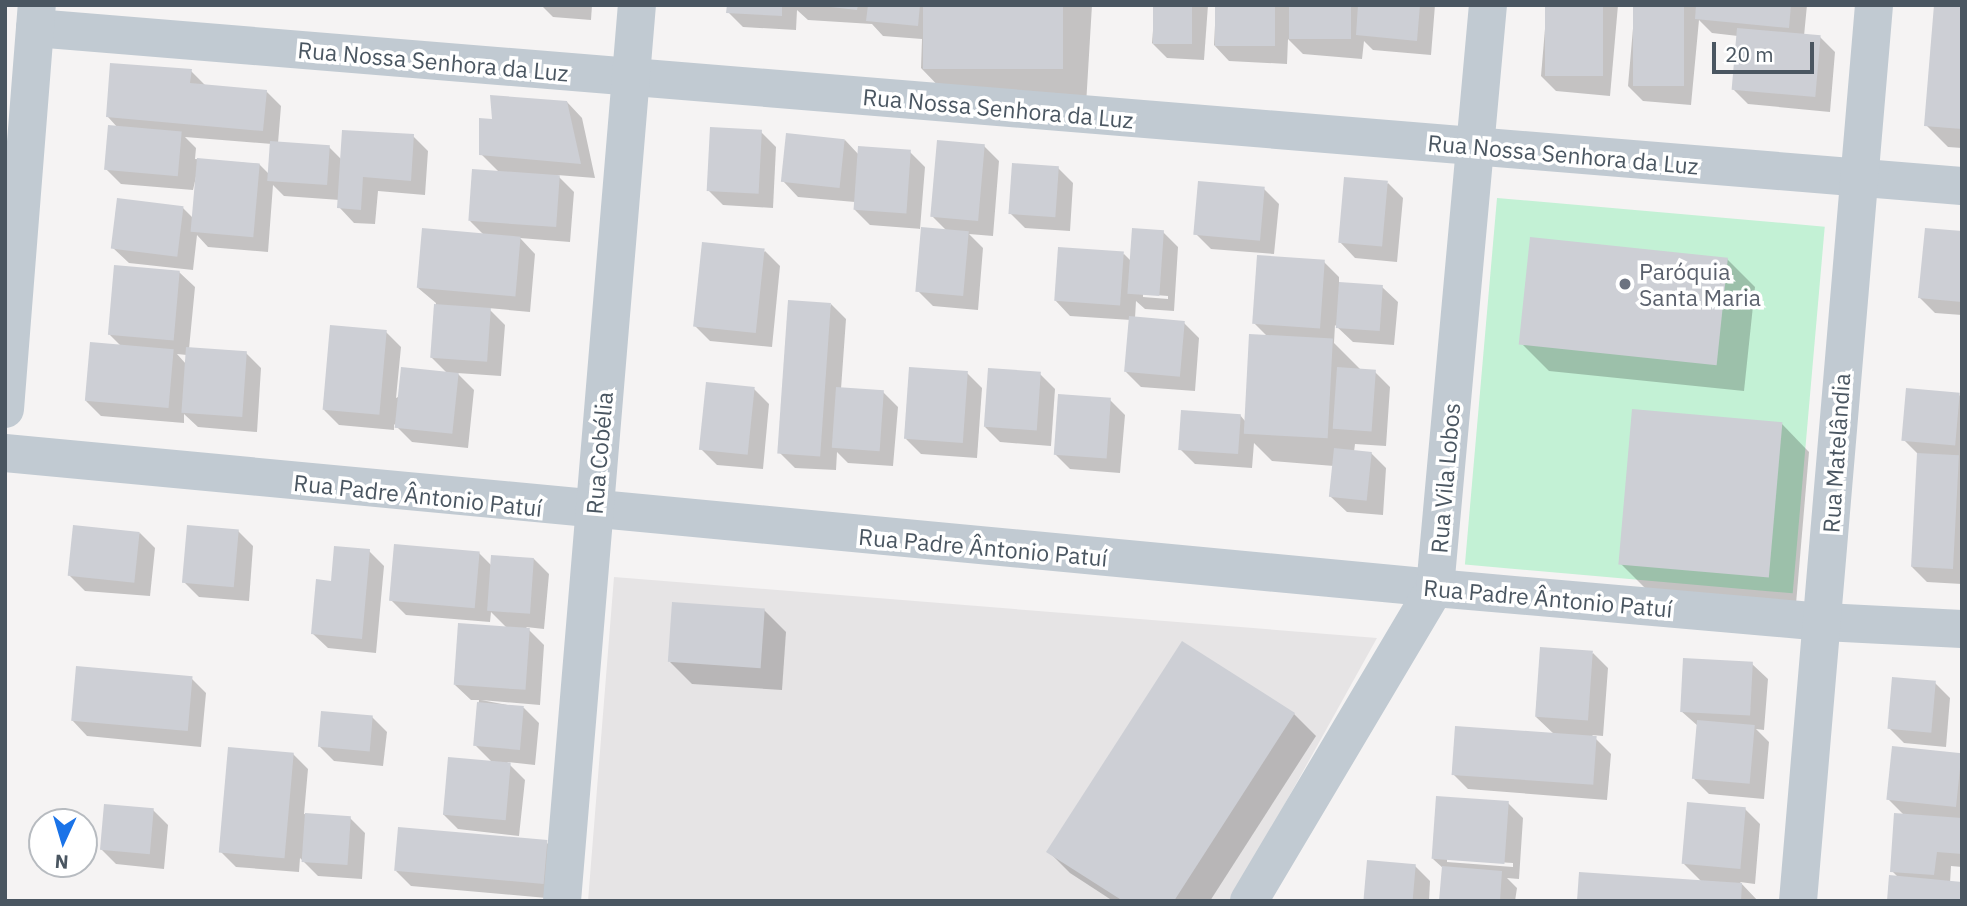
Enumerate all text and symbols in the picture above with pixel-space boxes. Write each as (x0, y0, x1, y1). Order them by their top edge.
scale bar (1715, 28, 1816, 72)
street label: Rua Nossa Senhora da Luz (296, 35, 570, 87)
text: 20 m (1725, 40, 1774, 68)
street label: Rua Nossa Senhora da Luz (861, 82, 1135, 134)
street label: Rua Nossa Senhora da Luz (1426, 128, 1700, 180)
place label: Paróquia Santa Maria (1639, 257, 1761, 311)
marker: Paróquia Santa Maria (1617, 276, 1633, 292)
street label: Rua Matelândia (1817, 372, 1855, 534)
street label: Rua Cobélia (580, 391, 618, 515)
street label: Rua Vila Lobos (1425, 402, 1465, 554)
street label: Rua Padre Ântonio Patuí (292, 468, 544, 522)
street label: Rua Padre Ântonio Patuí (857, 522, 1109, 572)
street label: Rua Padre Ântonio Patuí (1422, 573, 1674, 623)
north arrow (28, 808, 98, 878)
text: N (54, 850, 69, 874)

